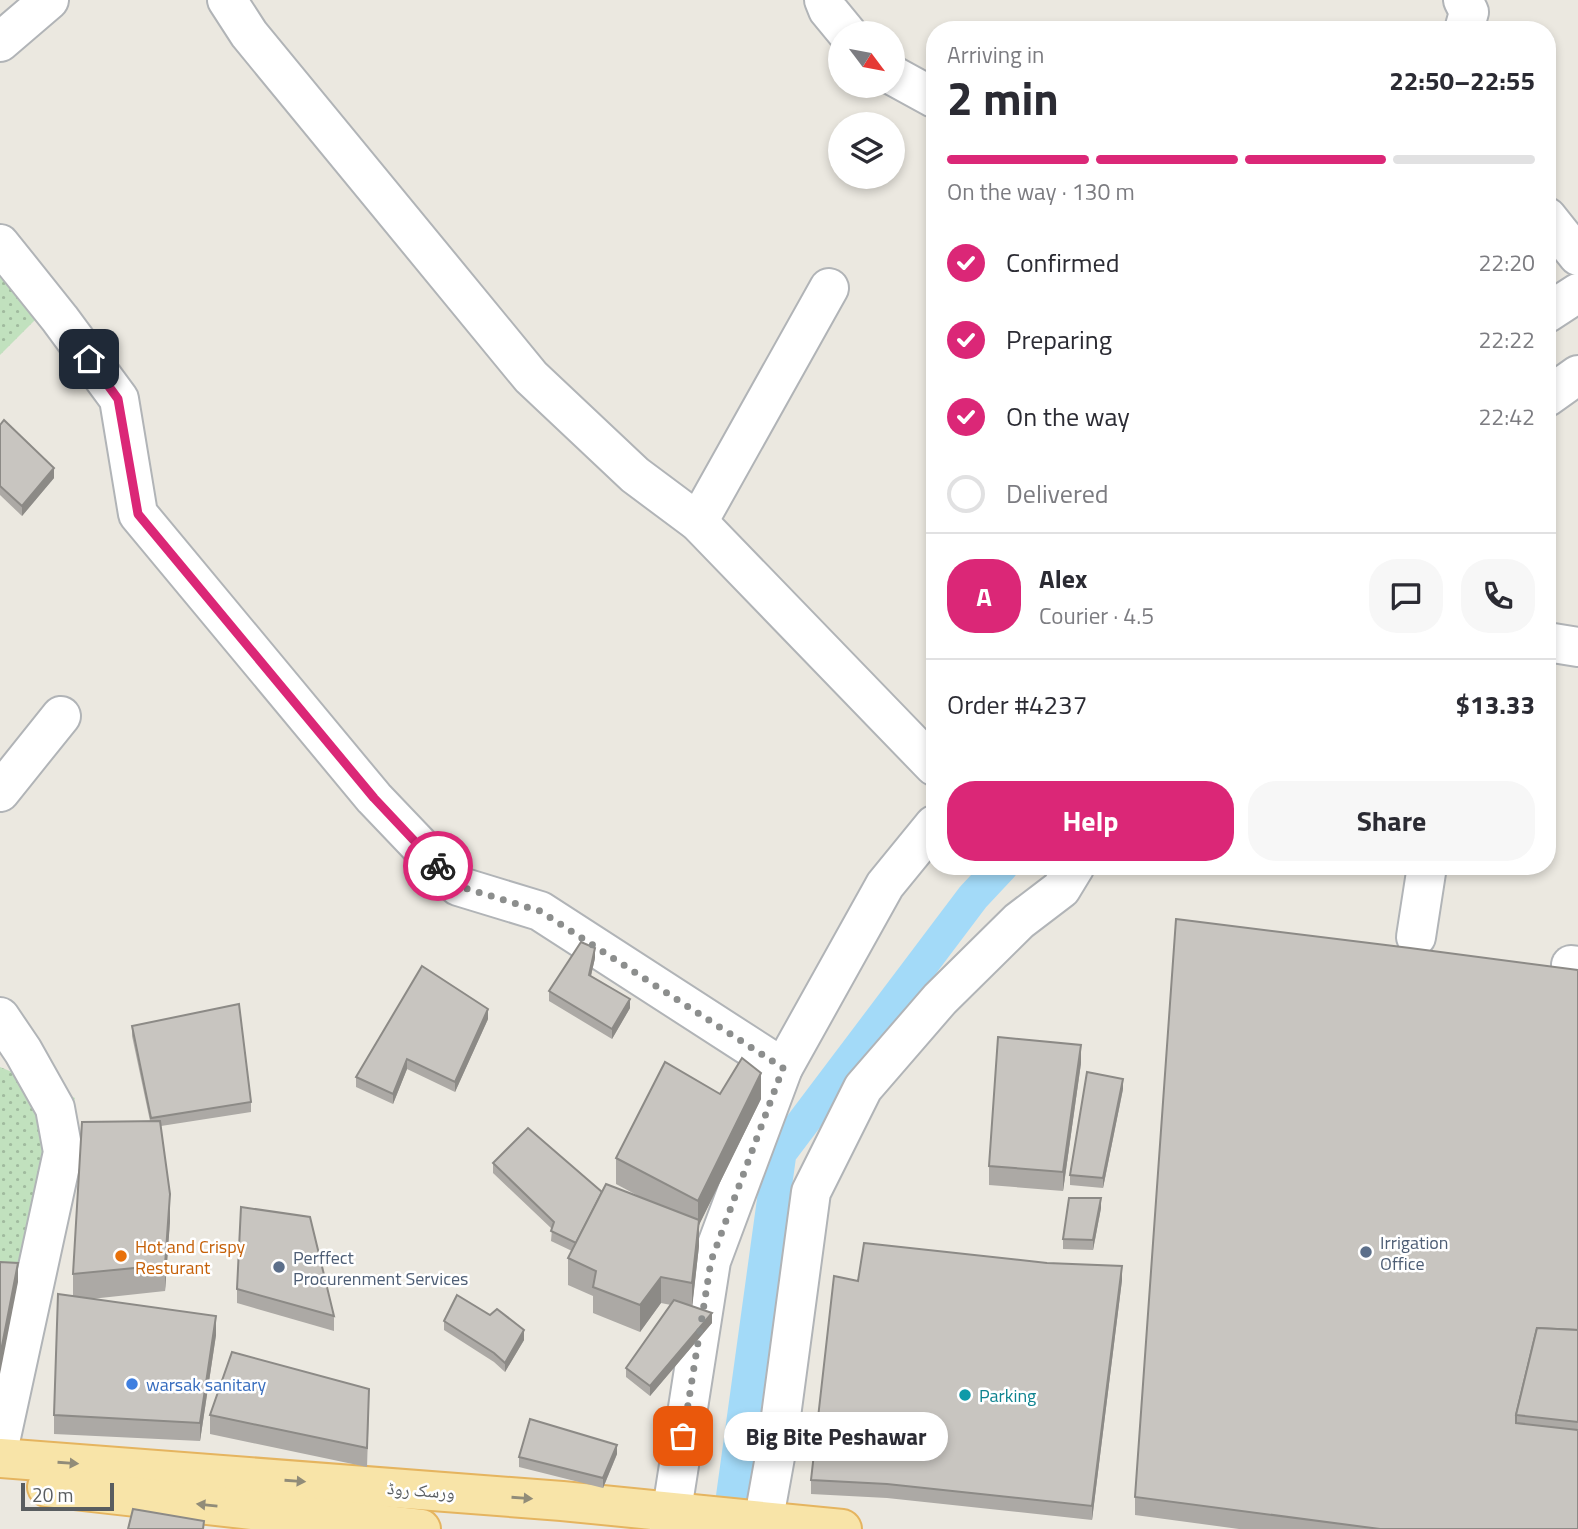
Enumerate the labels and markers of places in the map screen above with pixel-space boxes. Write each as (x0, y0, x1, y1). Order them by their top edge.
pin (59, 329, 119, 389)
place label: Irrigation Office (1380, 1229, 1449, 1277)
place label: Hot and Crispy Resturant (135, 1233, 246, 1281)
place label: Perffect Procurenment Services (293, 1244, 468, 1292)
marker: Irrigation Office (1358, 1244, 1374, 1260)
marker: Hot and Crispy Resturant (113, 1248, 129, 1264)
marker: Perffect Procurenment Services (271, 1259, 287, 1275)
place label: warsak sanitary (146, 1371, 266, 1398)
marker: warsak sanitary (124, 1376, 140, 1392)
place label: Parking (979, 1382, 1036, 1409)
marker: Parking (957, 1387, 973, 1403)
pin (653, 1406, 713, 1466)
callout: Big Bite Peshawar (725, 1412, 949, 1460)

